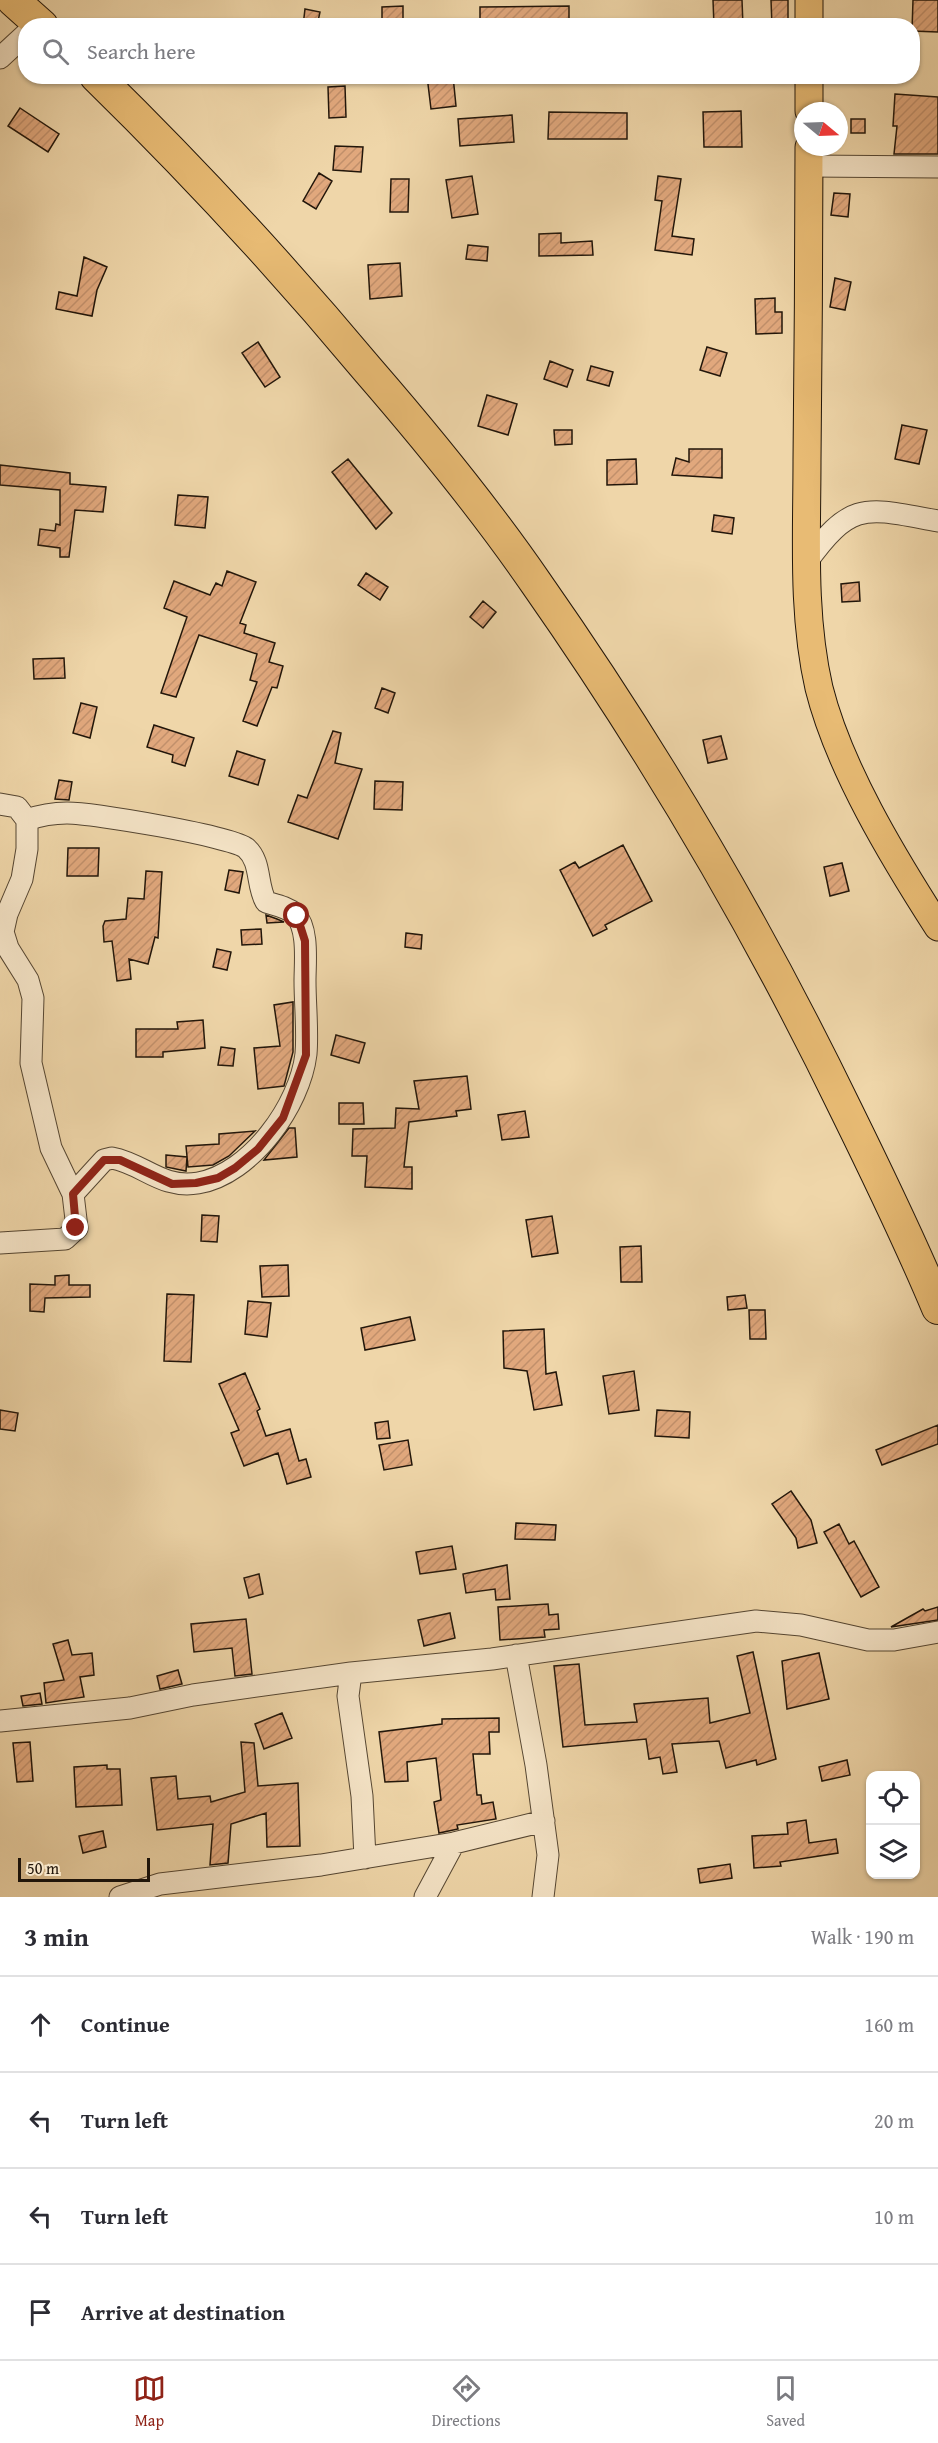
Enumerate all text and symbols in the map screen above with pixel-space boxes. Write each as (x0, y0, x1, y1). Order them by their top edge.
search box (18, 18, 920, 84)
icon: search (39, 35, 72, 68)
text: Search here (87, 35, 196, 67)
north arrow (794, 102, 848, 156)
route start (283, 902, 309, 928)
route end (62, 1214, 88, 1240)
map controls (866, 1771, 920, 1879)
button: locate (866, 1771, 920, 1825)
button: layers (866, 1825, 920, 1879)
scale bar (18, 1855, 150, 1882)
text: 50 m (27, 1856, 59, 1880)
text: 3 min (24, 1917, 89, 1956)
text: Walk · 190 m (811, 1922, 914, 1951)
icon: ahead (24, 2008, 57, 2041)
text: Continue (81, 2008, 170, 2040)
text: 160 m (864, 2010, 914, 2039)
icon: left (24, 2104, 57, 2137)
text: Turn left (81, 2104, 168, 2136)
text: 20 m (874, 2106, 914, 2135)
icon: left (24, 2200, 57, 2233)
text: Turn left (81, 2200, 168, 2232)
text: 10 m (874, 2202, 914, 2231)
icon: arrive (24, 2296, 57, 2329)
text: Arrive at destination (81, 2296, 285, 2328)
tab: Map (133, 2372, 166, 2432)
tab: Directions (432, 2372, 501, 2432)
tab: Saved (766, 2372, 805, 2432)

